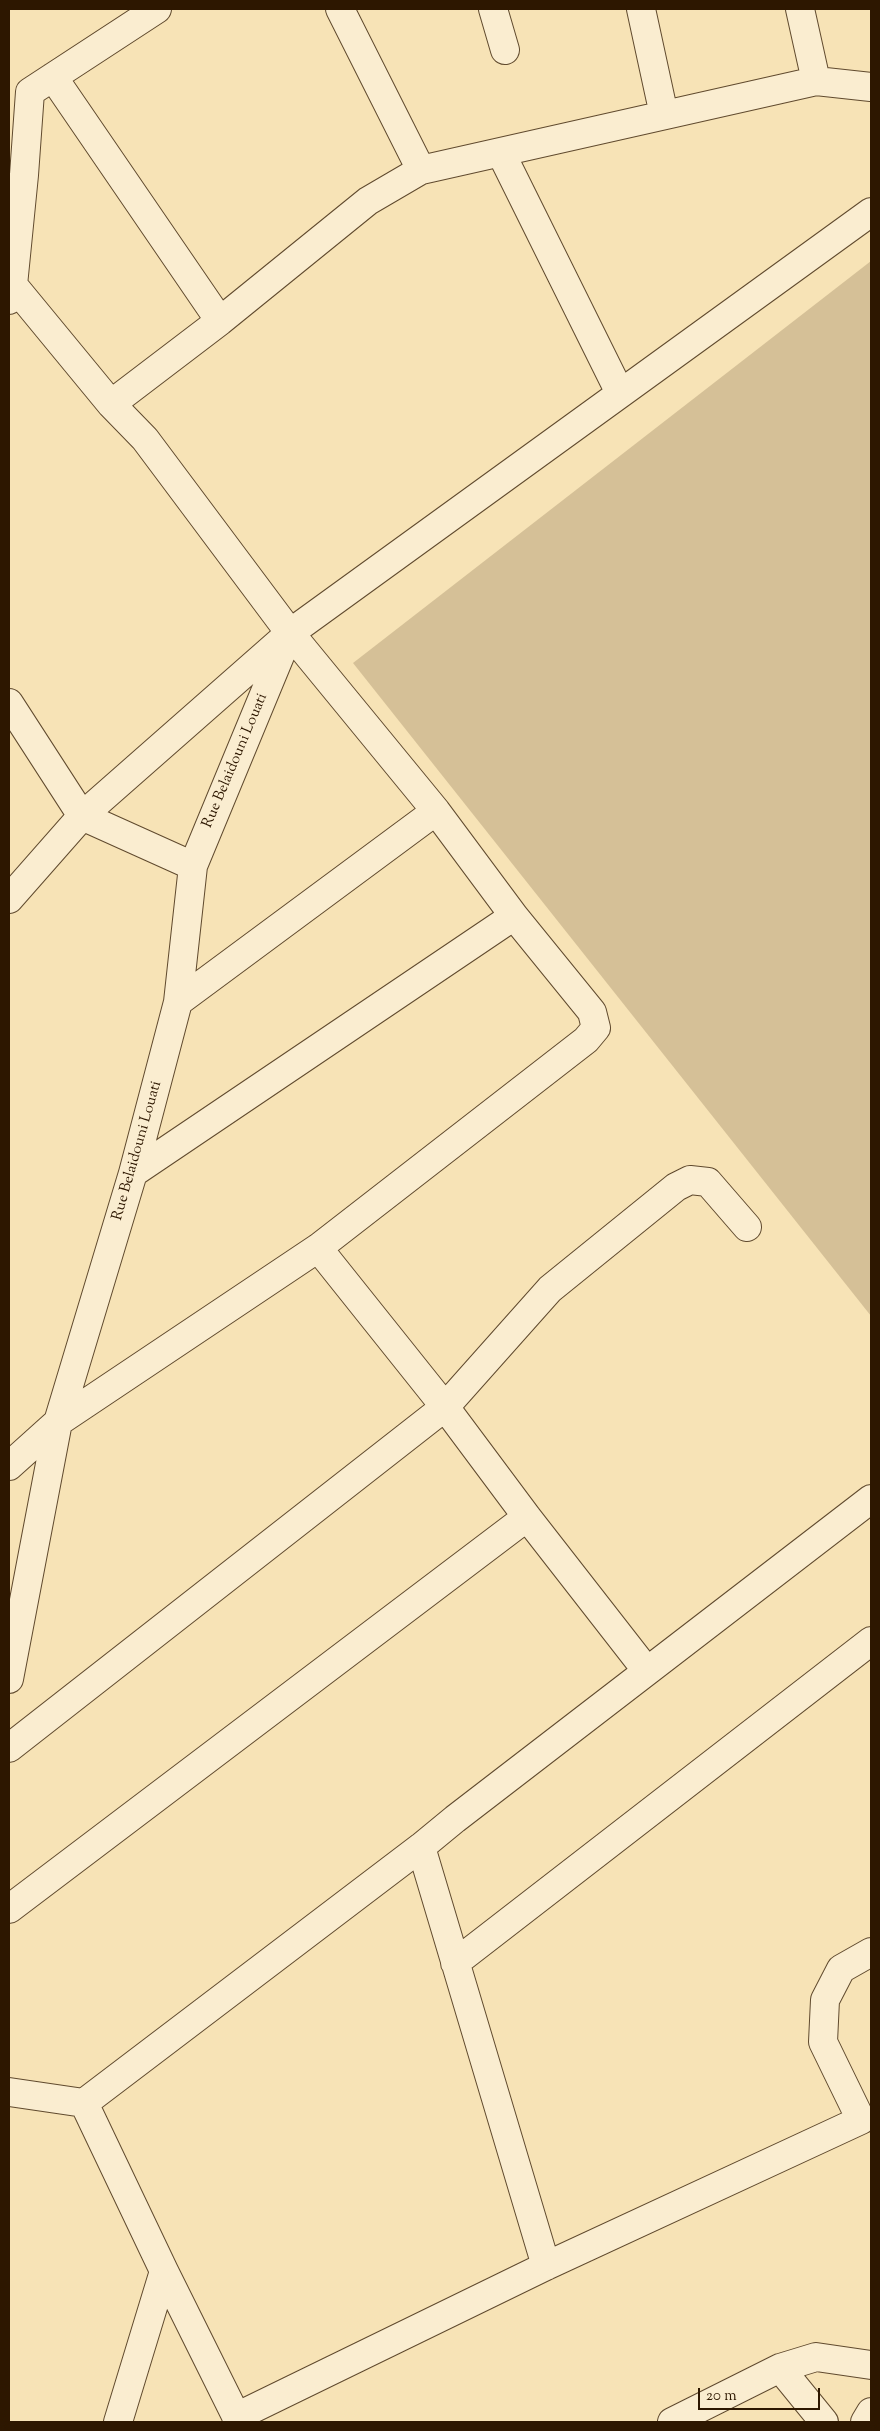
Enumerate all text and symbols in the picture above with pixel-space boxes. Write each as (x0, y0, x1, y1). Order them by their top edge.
street label: Rue Belaidouni Louati (200, 691, 272, 831)
street label: Rue Belaidouni Louati (109, 1079, 167, 1223)
scale bar (700, 2378, 822, 2410)
text: 20 m (706, 2386, 737, 2407)

